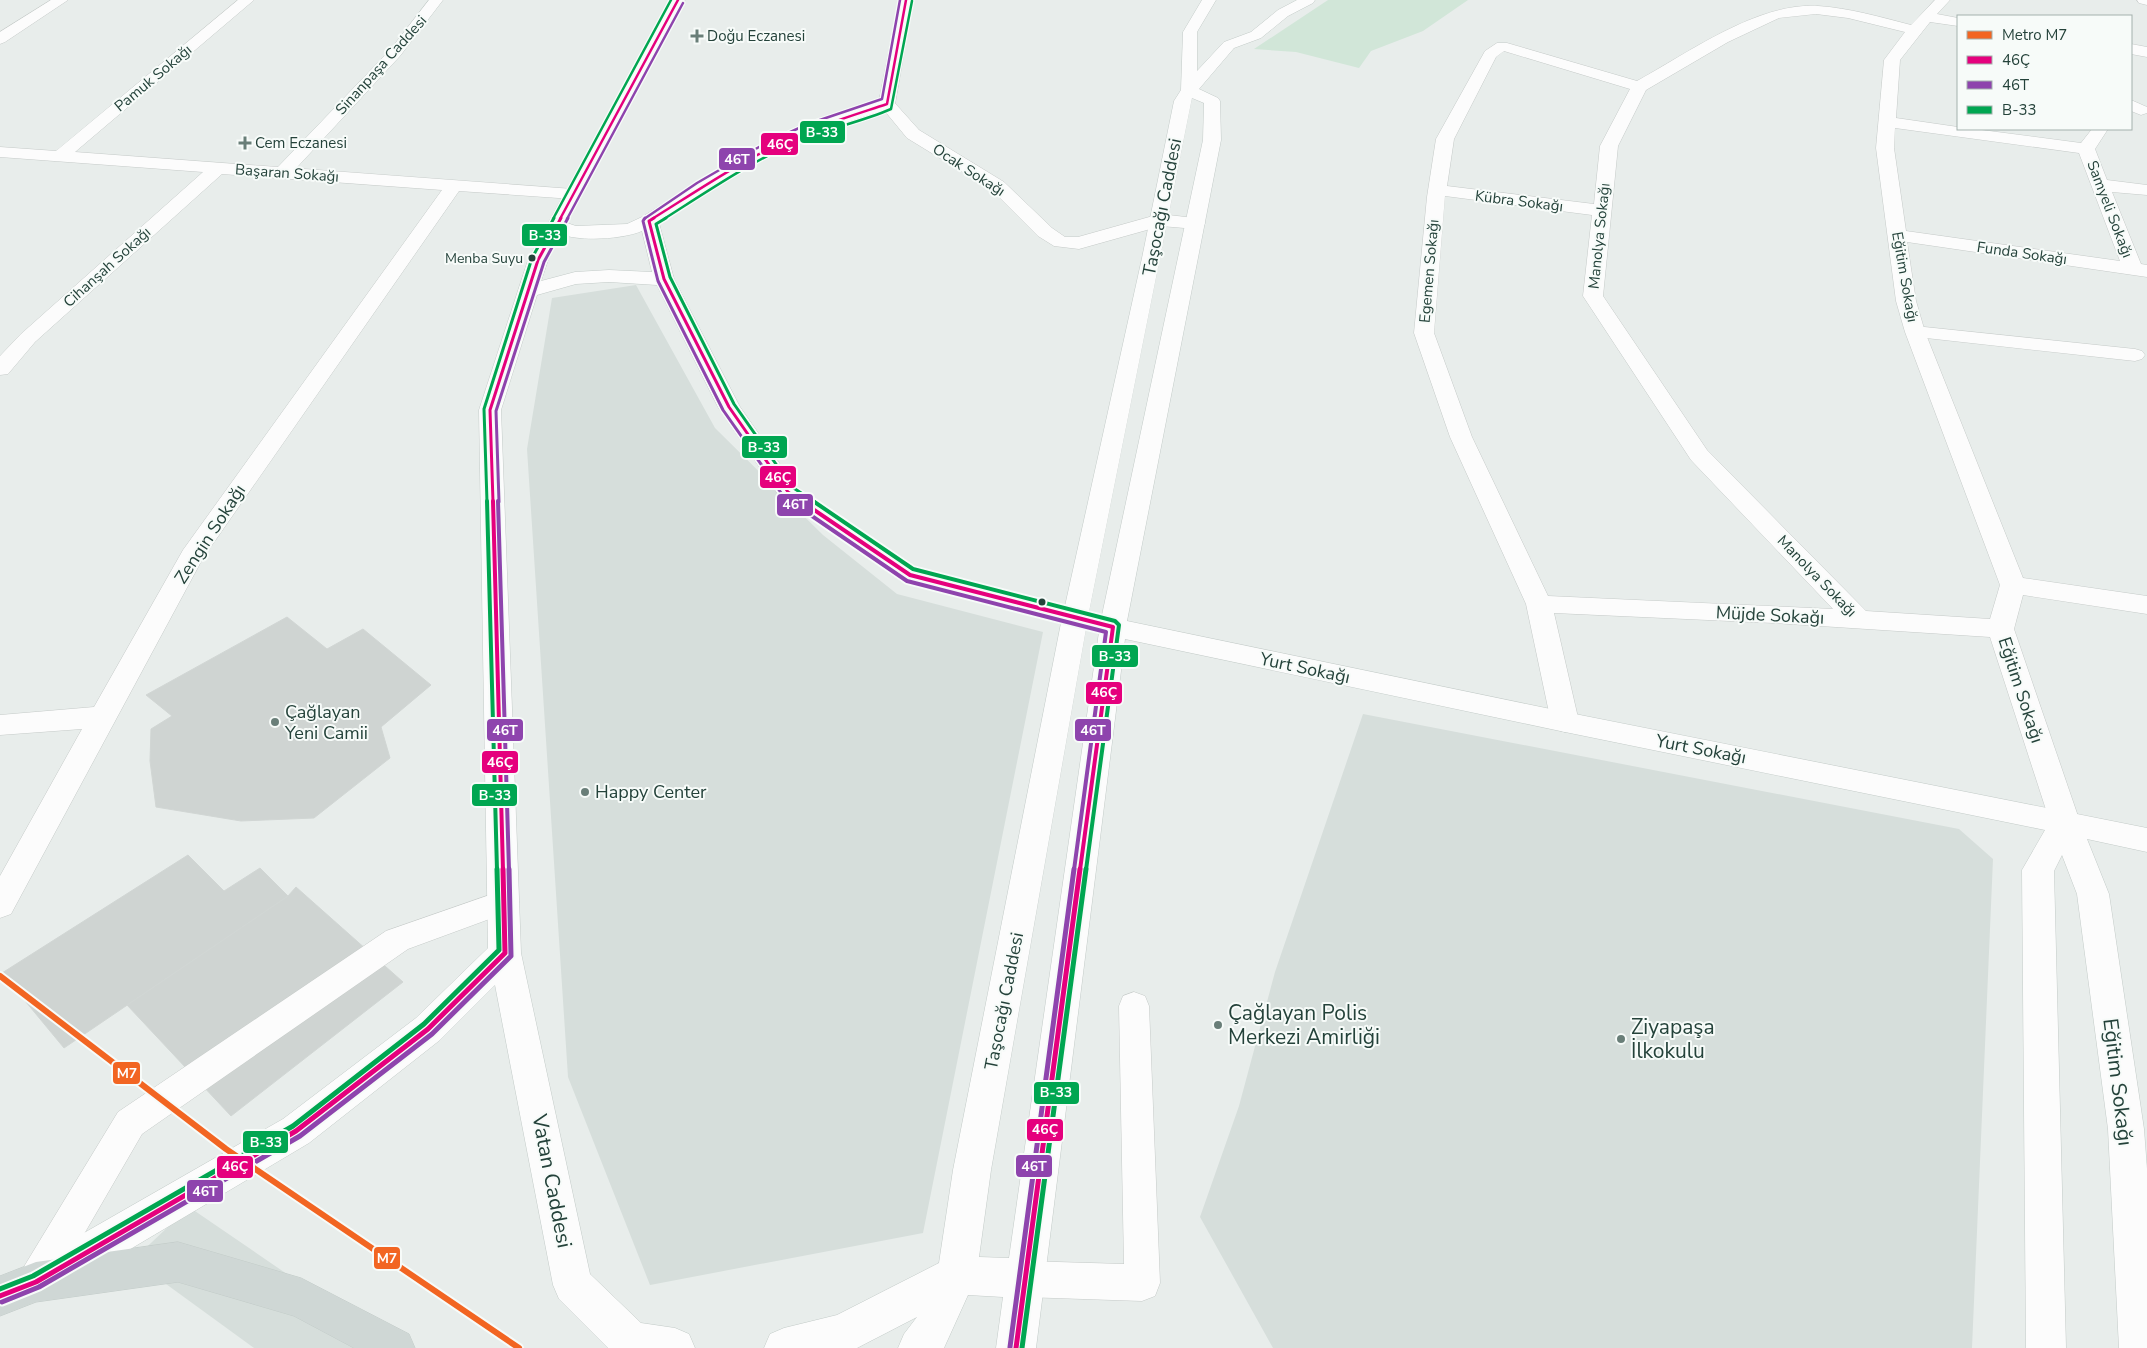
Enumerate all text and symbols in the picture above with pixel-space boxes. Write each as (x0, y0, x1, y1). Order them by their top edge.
street label: Sinanpaşa Caddesi (331, 11, 431, 119)
legend (1957, 15, 2132, 130)
text: Metro M7 (2002, 25, 2067, 45)
place label: Doğu Eczanesi (707, 26, 805, 46)
marker: Doğu Eczanesi (691, 30, 703, 42)
street label: Pamuk Sokağı (110, 40, 196, 116)
text: 46Ç (2002, 50, 2030, 70)
text: 46T (2002, 75, 2029, 95)
text: B-33 (2002, 100, 2037, 120)
line badge: B-33 (799, 120, 846, 144)
text: B-33 (806, 123, 838, 142)
line badge: 46Ç (760, 132, 799, 156)
place label: Cem Eczanesi (255, 133, 347, 153)
text: 46Ç (767, 135, 794, 154)
street label: Taşocağı Caddesi (1137, 136, 1187, 278)
marker: Cem Eczanesi (239, 137, 251, 149)
street label: Ocak Sokağı (929, 139, 1009, 201)
line badge: 46T (718, 147, 756, 171)
text: 46T (724, 150, 750, 169)
street label: Samyeli Sokağı (2082, 158, 2138, 260)
street label: Başaran Sokağı (234, 159, 340, 187)
street label: Manolya Sokağı (1583, 182, 1615, 290)
street label: Kübra Sokağı (1474, 186, 1564, 216)
street label: Egemen Sokağı (1415, 218, 1443, 324)
street label: Cihanşah Sokağı (59, 222, 155, 312)
line badge: B-33 (521, 223, 568, 247)
text: B-33 (529, 226, 561, 245)
street label: Eğitim Sokağı (1887, 230, 1923, 324)
street label: Funda Sokağı (1976, 237, 2068, 269)
place label: Menba Suyu (445, 249, 523, 268)
marker: Menba Suyu (527, 253, 537, 263)
line badge: B-33 (741, 435, 788, 459)
text: B-33 (748, 438, 780, 457)
line badge: 46Ç (759, 465, 797, 489)
text: 46Ç (765, 468, 792, 487)
street label: Zengin Sokağı (169, 480, 251, 588)
line badge: 46T (776, 493, 814, 517)
text: 46T (782, 495, 808, 514)
street label: Manolya Sokağı (1773, 531, 1861, 621)
unlabelled marker (1037, 597, 1047, 607)
street label: Müjde Sokağı (1715, 600, 1825, 630)
street label: Eğitim Sokağı (1993, 634, 2049, 746)
line badge: B-33 (1091, 644, 1139, 668)
text: B-33 (1099, 647, 1131, 666)
street label: Yurt Sokağı (1257, 647, 1352, 689)
line badge: 46Ç (1085, 681, 1123, 705)
text: 46Ç (1091, 683, 1118, 702)
place label: Çağlayan Yeni Camii (284, 700, 368, 745)
marker: Çağlayan Yeni Camii (269, 716, 281, 728)
line badge: 46T (486, 718, 524, 742)
line badge: 46T (1074, 718, 1112, 742)
text: 46T (492, 721, 518, 740)
text: 46T (1080, 721, 1106, 740)
street label: Yurt Sokağı (1653, 728, 1748, 770)
line badge: 46Ç (481, 750, 519, 774)
text: 46Ç (487, 753, 514, 772)
place label: Happy Center (595, 780, 707, 804)
line badge: B-33 (471, 783, 518, 807)
text: B-33 (479, 786, 511, 805)
marker: Happy Center (579, 786, 591, 798)
street label: Taşocağı Caddesi (979, 930, 1029, 1072)
place label: Çağlayan Polis Merkezi Amirliği (1228, 999, 1380, 1051)
place label: Ziyapaşa İlkokulu (1631, 1013, 1715, 1065)
street label: Eğitim Sokağı (2096, 1017, 2140, 1147)
marker: Çağlayan Polis Merkezi Amirliği (1212, 1019, 1224, 1031)
marker: Ziyapaşa İlkokulu (1615, 1033, 1627, 1045)
line badge: M7 (112, 1061, 141, 1085)
text: M7 (117, 1064, 137, 1083)
line badge: B-33 (1033, 1081, 1080, 1105)
text: B-33 (1040, 1083, 1072, 1102)
street label: Vatan Caddesi (525, 1111, 579, 1250)
line badge: 46Ç (1026, 1118, 1064, 1142)
text: 46Ç (1032, 1120, 1059, 1139)
line badge: B-33 (242, 1130, 289, 1154)
text: B-33 (250, 1133, 282, 1152)
line badge: 46T (1015, 1154, 1053, 1178)
line badge: 46Ç (216, 1155, 254, 1179)
text: 46Ç (222, 1157, 249, 1176)
text: 46T (1021, 1157, 1047, 1176)
line badge: 46T (186, 1179, 224, 1203)
text: 46T (192, 1182, 218, 1201)
line badge: M7 (373, 1246, 401, 1270)
text: M7 (377, 1249, 397, 1268)

